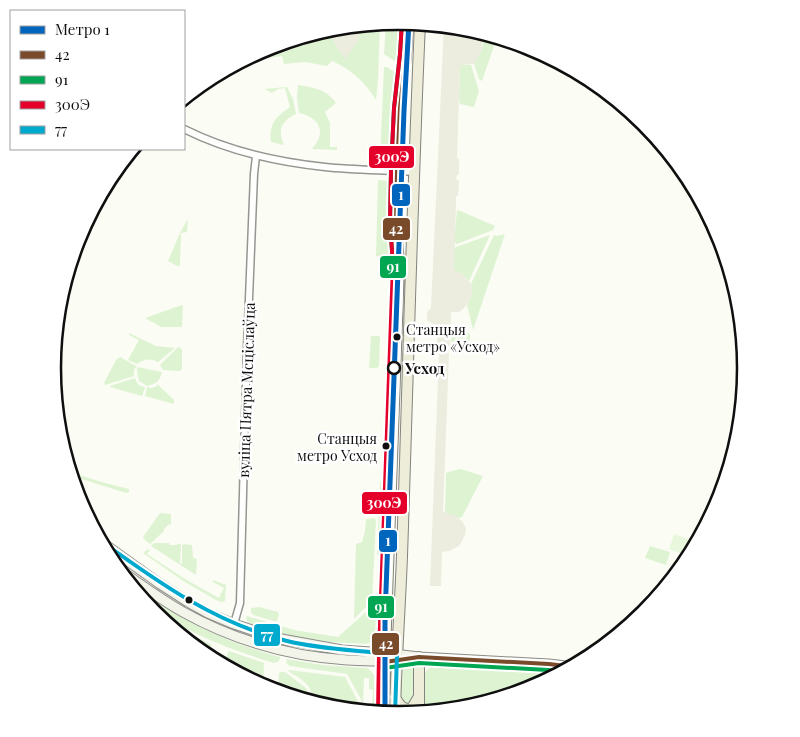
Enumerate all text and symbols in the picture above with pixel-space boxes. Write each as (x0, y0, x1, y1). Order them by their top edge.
legend (10, 10, 185, 150)
text: Метро 1 (55, 19, 110, 39)
text: 42 (55, 44, 70, 64)
text: 91 (55, 69, 69, 89)
text: 300Э (55, 94, 90, 114)
text: 77 (55, 119, 67, 139)
line badge: 300Э (368, 145, 415, 169)
text: 300Э (375, 147, 410, 166)
line badge: 1 (391, 183, 411, 207)
text: 1 (398, 185, 404, 204)
line badge: 42 (382, 217, 411, 241)
text: 42 (389, 219, 403, 238)
line badge: 91 (379, 255, 407, 279)
text: 91 (386, 257, 400, 276)
street label: вуліца Пятра Мсціслаўца (233, 301, 259, 478)
place label: Станцыя метро «Усход» (406, 320, 500, 356)
marker: Станцыя метро «Усход» (392, 332, 402, 342)
place label: Усход (404, 358, 444, 378)
marker: Усход (387, 361, 401, 375)
place label: Станцыя метро Усход (297, 429, 378, 465)
marker: Станцыя метро Усход (381, 441, 391, 451)
line badge: 300Э (361, 491, 408, 515)
text: 300Э (367, 493, 402, 512)
line badge: 1 (378, 529, 398, 553)
text: 1 (385, 531, 391, 550)
unlabelled marker (184, 595, 194, 605)
line badge: 91 (367, 595, 395, 619)
text: 91 (374, 597, 388, 616)
line badge: 77 (253, 623, 281, 647)
text: 77 (261, 625, 274, 644)
line badge: 42 (371, 632, 400, 656)
text: 42 (379, 634, 393, 653)

